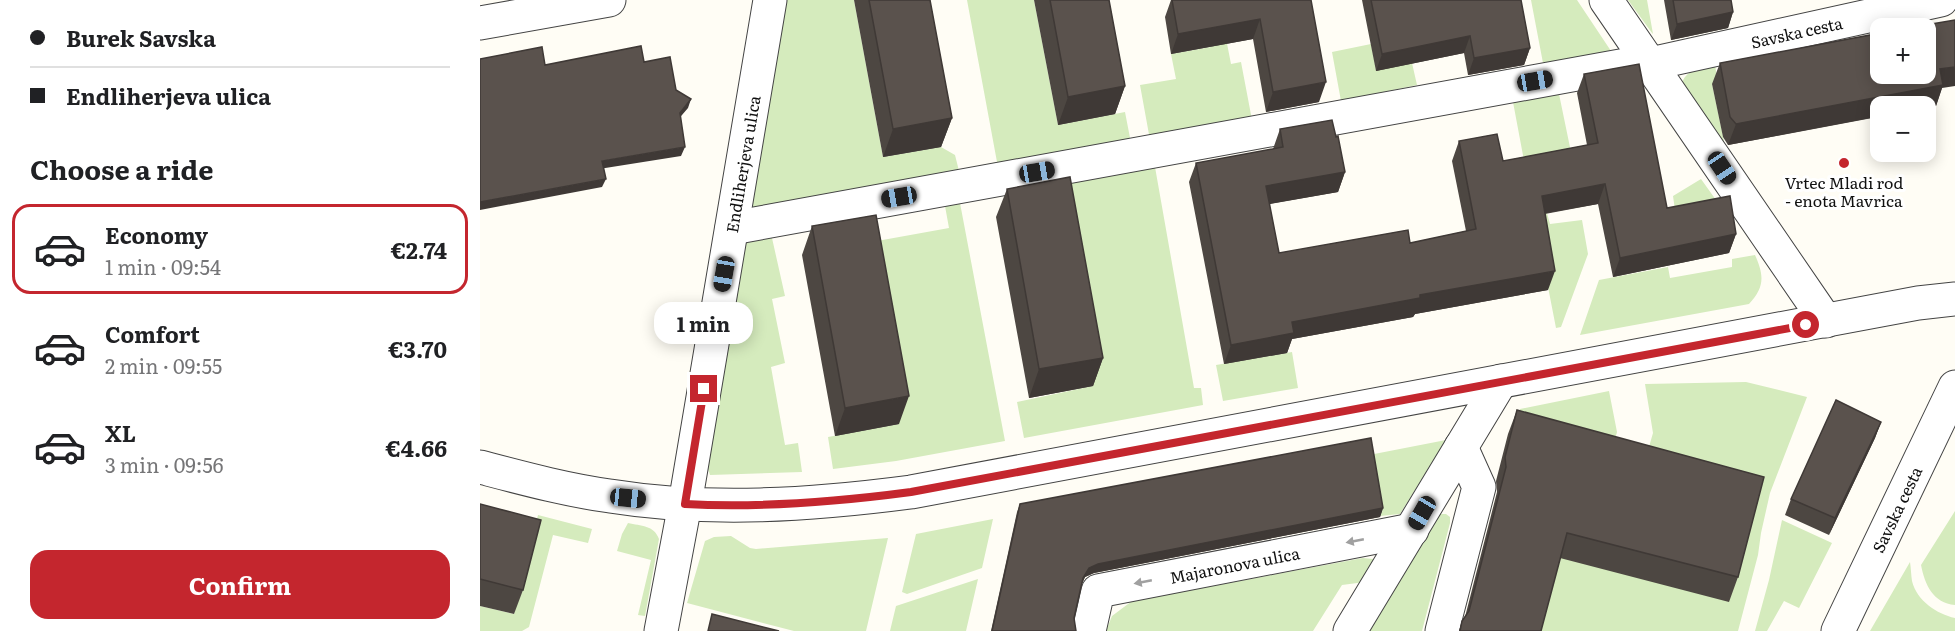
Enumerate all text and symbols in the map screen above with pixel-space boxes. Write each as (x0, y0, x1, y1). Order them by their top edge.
street label: Savska cesta (1748, 10, 1845, 54)
map controls (1870, 18, 1936, 162)
button: + (1870, 18, 1936, 84)
text: Burek Savska (66, 21, 216, 54)
car (1516, 69, 1554, 93)
text: Endliherjeva ulica (66, 79, 271, 112)
street label: Endliherjeva ulica (719, 93, 766, 235)
button: − (1870, 96, 1936, 162)
text: Choose a ride (30, 148, 213, 188)
car (1704, 148, 1740, 188)
marker: Vrtec Mladi rod - enota Mavrica (1837, 156, 1851, 170)
car (1018, 160, 1056, 184)
place label: Vrtec Mladi rod - enota Mavrica (1785, 170, 1903, 212)
car (880, 185, 918, 209)
text: Economy (105, 218, 208, 251)
icon: car (33, 222, 87, 276)
text: €2.74 (391, 233, 447, 266)
text: 1 min · 09:54 (105, 251, 221, 281)
car (712, 255, 736, 293)
callout: 1 min (654, 302, 754, 344)
text: 1 min (677, 308, 730, 338)
route start (1792, 311, 1819, 338)
text: Comfort (105, 317, 200, 350)
icon: car (33, 321, 87, 375)
text: €3.70 (388, 332, 447, 365)
text: 2 min · 09:55 (105, 350, 222, 380)
route end (690, 375, 717, 402)
text: XL (105, 416, 136, 449)
icon: car (33, 420, 87, 474)
text: €4.66 (385, 431, 447, 464)
text: 3 min · 09:56 (105, 449, 223, 479)
street label: Savska cesta (1865, 462, 1928, 557)
car (609, 487, 647, 509)
car (1405, 493, 1439, 533)
one-way arrow (1345, 537, 1364, 546)
street label: Majaronova ulica (1167, 540, 1302, 589)
button: Confirm (30, 550, 450, 619)
one-way arrow (1133, 578, 1152, 587)

